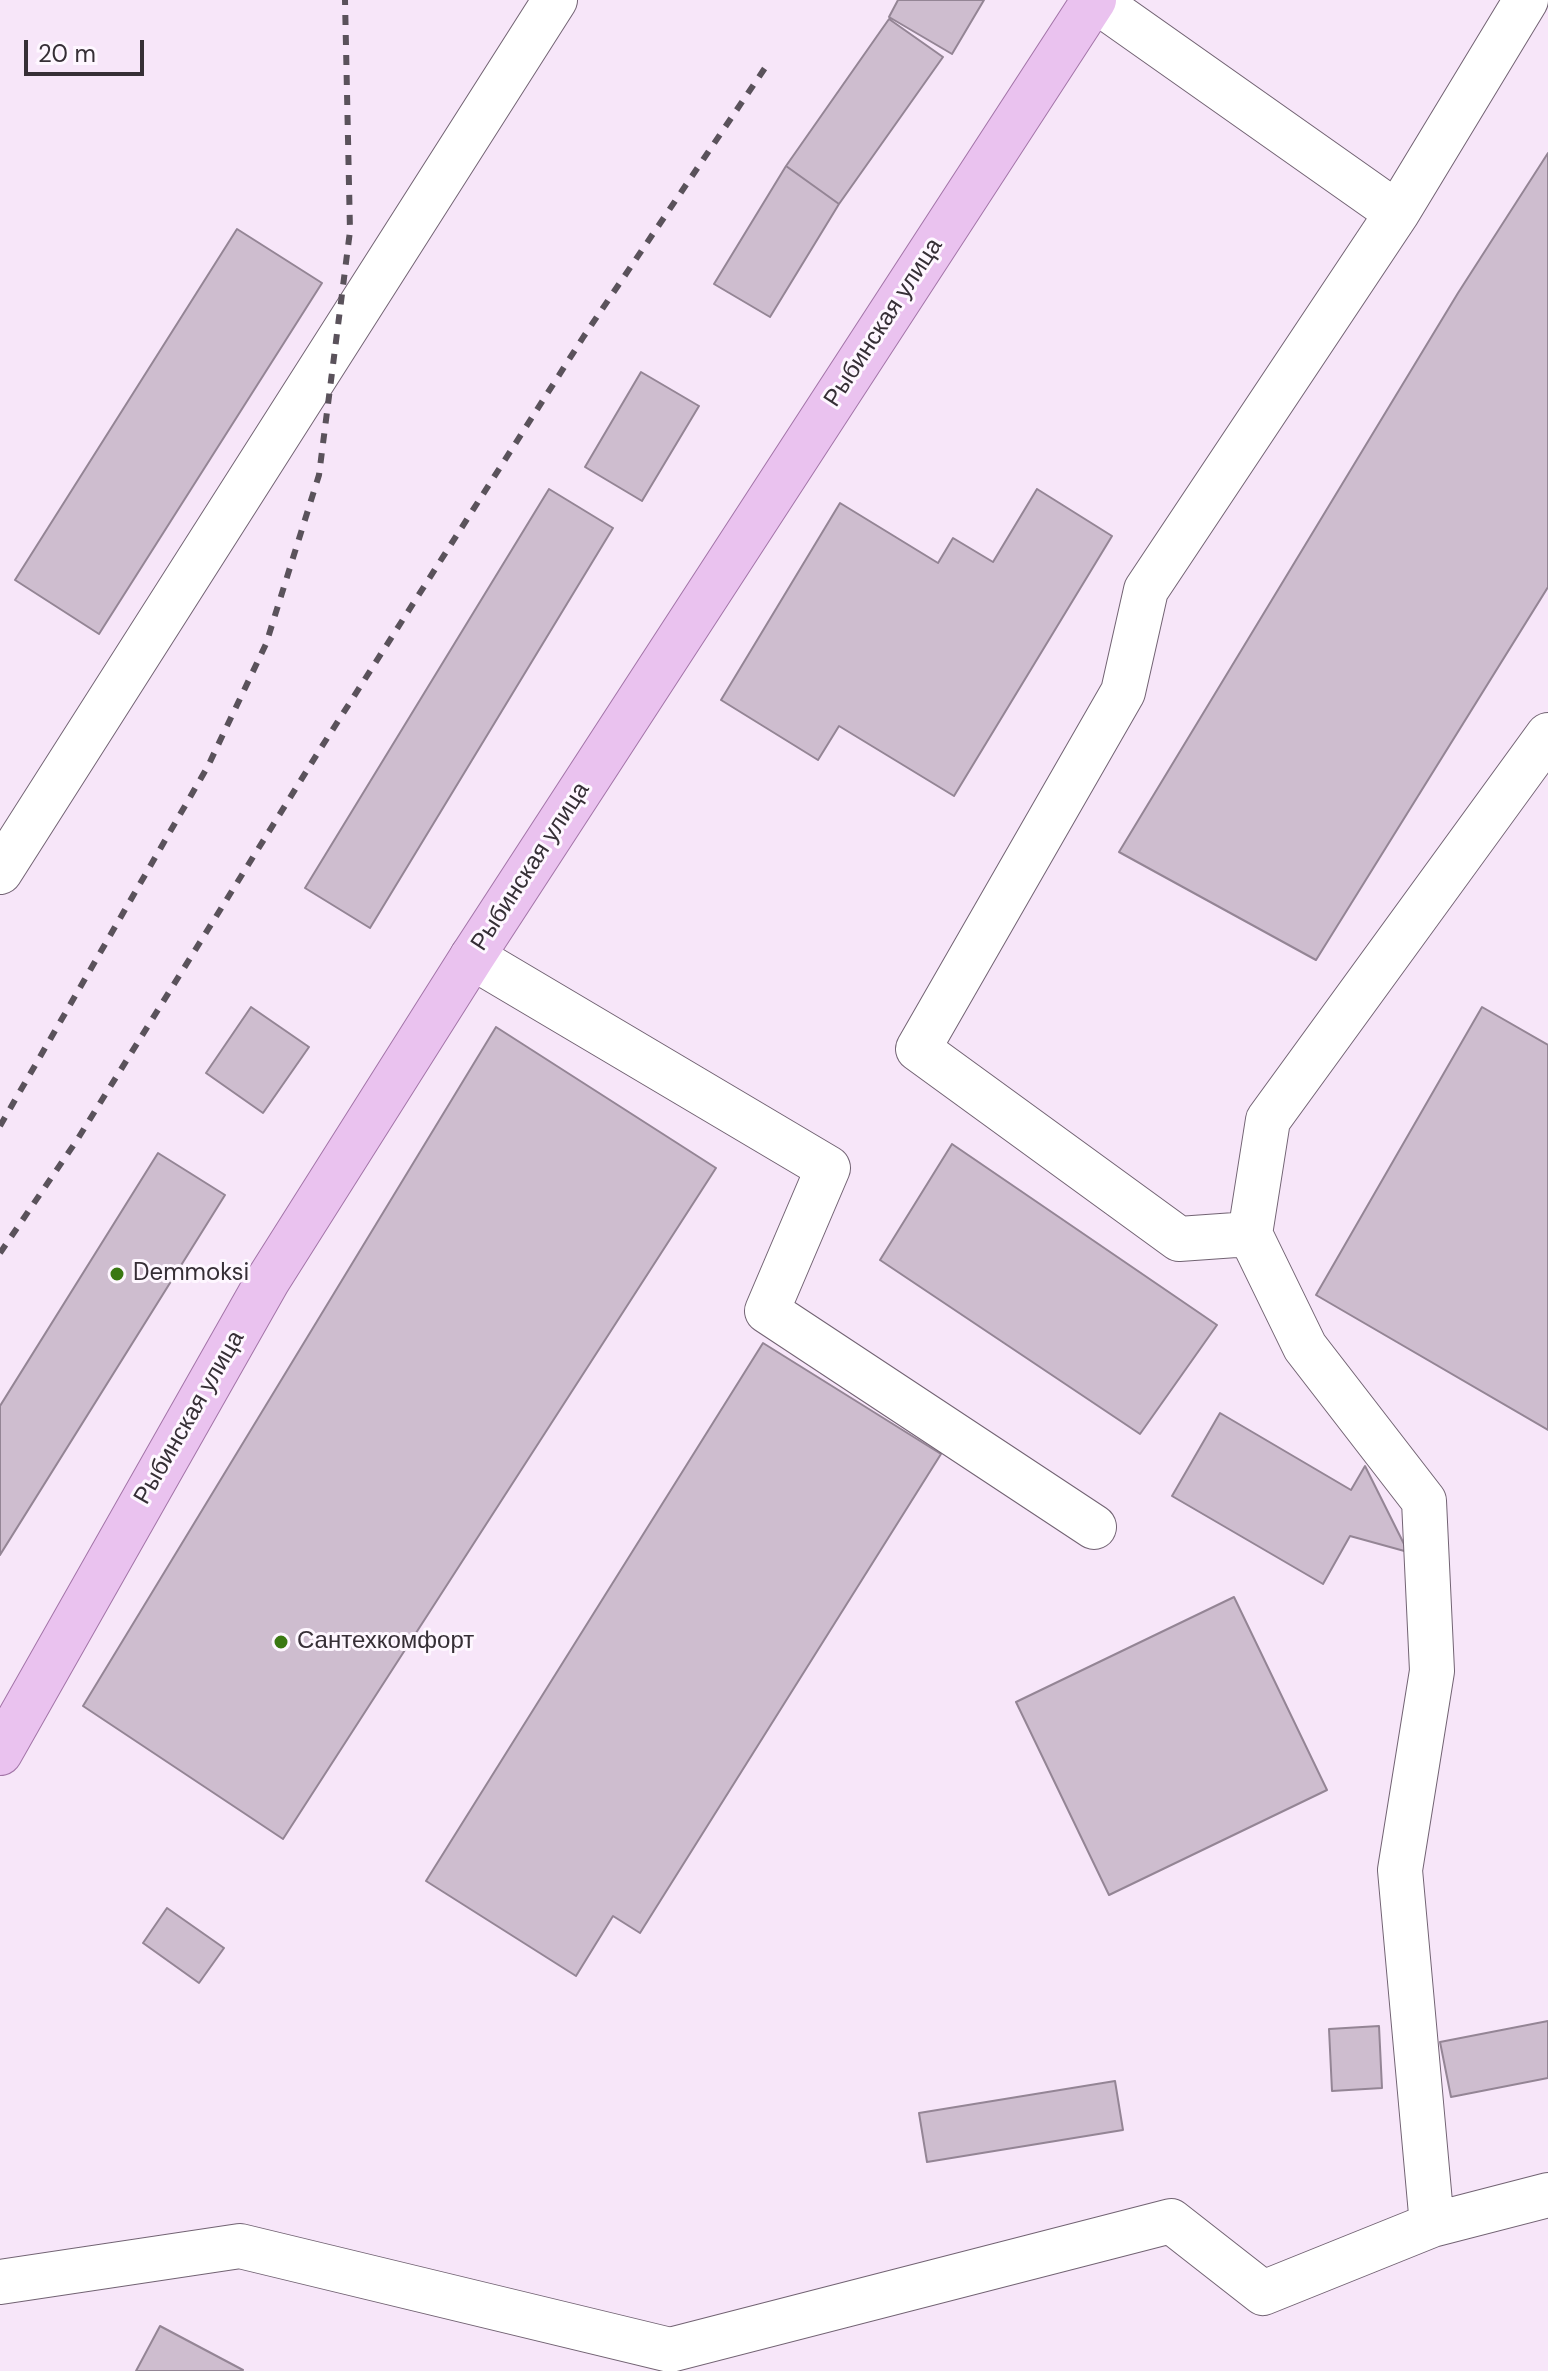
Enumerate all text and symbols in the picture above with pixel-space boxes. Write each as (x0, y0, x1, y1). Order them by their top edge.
scale bar (28, 24, 148, 74)
text: 20 m (38, 38, 96, 69)
street label: Рыбинская улица (819, 233, 949, 413)
street label: Рыбинская улица (466, 777, 596, 957)
place label: Demmoksi (133, 1260, 249, 1288)
marker: Demmoksi (108, 1265, 126, 1283)
street label: Рыбинская улица (129, 1326, 251, 1510)
place label: Сантехкомфорт (297, 1628, 474, 1656)
marker: Сантехкомфорт (272, 1633, 290, 1651)

